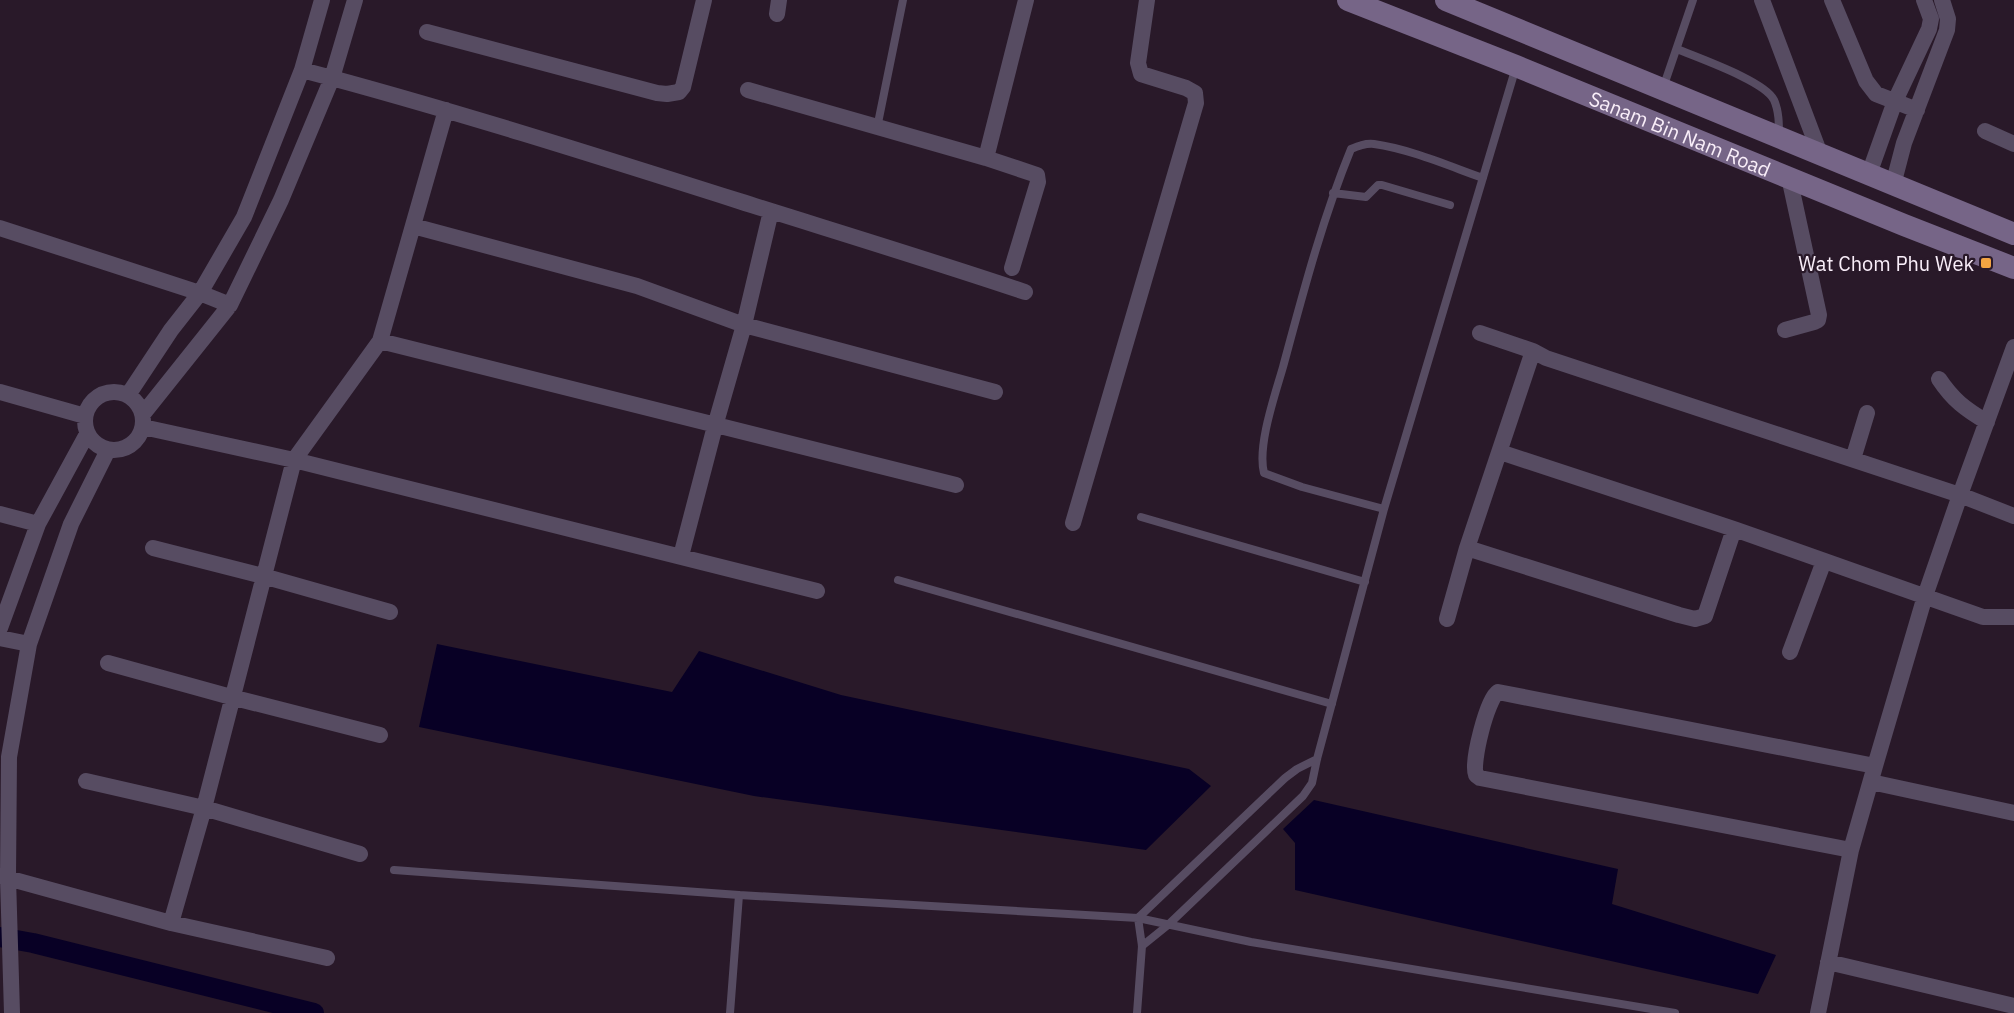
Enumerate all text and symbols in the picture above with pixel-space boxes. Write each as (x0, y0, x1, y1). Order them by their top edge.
street label: Sanam Bin Nam Road (1585, 84, 1775, 183)
place label: Wat Chom Phu Wek (1798, 250, 1974, 277)
marker: Wat Chom Phu Wek (1979, 256, 1993, 270)

